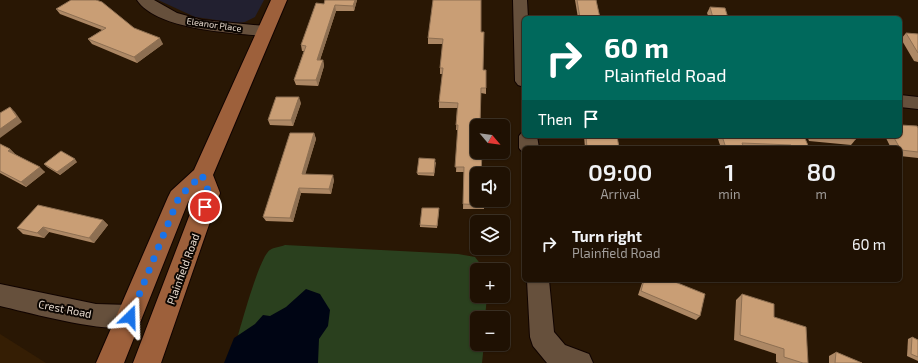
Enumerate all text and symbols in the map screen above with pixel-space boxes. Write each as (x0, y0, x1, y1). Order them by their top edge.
street label: Eleanor Place (186, 15, 242, 34)
text: 60 m (604, 30, 669, 64)
icon: right (538, 32, 590, 84)
text: Plainfield Road (604, 64, 726, 86)
icon: arrive (580, 108, 602, 130)
text: Then (538, 110, 572, 128)
north arrow (470, 119, 510, 159)
map controls (470, 119, 510, 351)
text: 09:00 (588, 157, 652, 186)
text: 1 (724, 157, 734, 186)
text: 80 (806, 157, 836, 186)
button: sound (470, 167, 510, 207)
text: Arrival (600, 186, 640, 202)
text: min (718, 186, 741, 202)
text: m (816, 186, 827, 202)
pin (188, 190, 222, 224)
icon: arrive (194, 196, 216, 218)
button: layers (470, 215, 510, 255)
text: Turn right (572, 227, 642, 245)
street label: Plainfield Road (164, 231, 201, 306)
icon: right (538, 233, 560, 255)
text: 60 m (852, 235, 886, 253)
text: Plainfield Road (572, 245, 660, 261)
button: + (470, 263, 510, 303)
position arrow (109, 296, 151, 338)
street label: Crest Road (37, 297, 93, 320)
button: − (470, 311, 510, 351)

